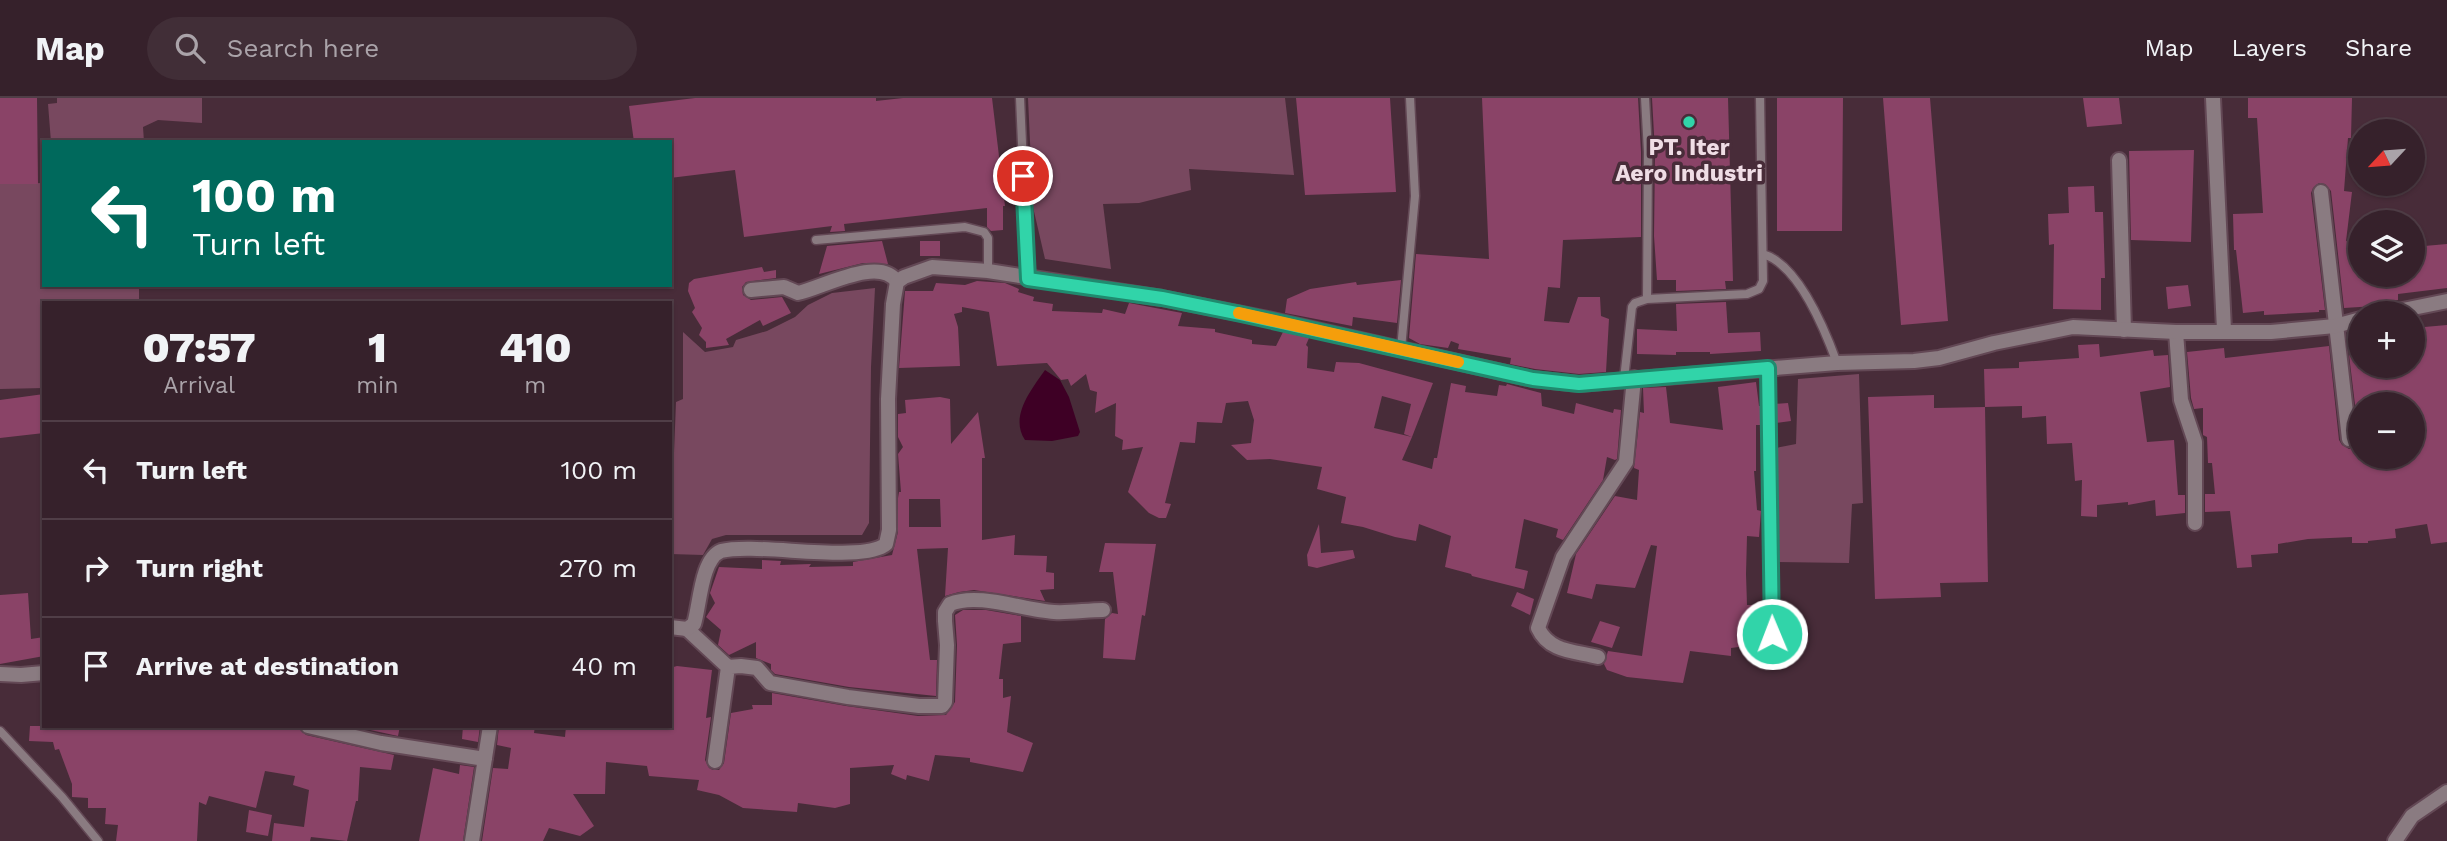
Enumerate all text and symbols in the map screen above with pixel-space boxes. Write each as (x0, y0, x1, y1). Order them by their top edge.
search box (147, 17, 637, 80)
text: Map (35, 29, 105, 68)
icon: search (171, 29, 209, 67)
text: Search here (227, 33, 379, 63)
text: Map (2145, 34, 2193, 62)
text: Layers (2231, 34, 2307, 62)
text: Share (2345, 34, 2412, 62)
marker: PT. Iter Aero Industri (1681, 114, 1697, 130)
north arrow (2348, 119, 2426, 196)
map controls (2348, 119, 2425, 469)
place label: PT. Iter Aero Industri (1615, 134, 1763, 187)
pin (993, 146, 1053, 206)
icon: arrive (1004, 157, 1042, 195)
text: 100 m (192, 166, 336, 224)
icon: left (77, 168, 168, 259)
button: layers (2348, 210, 2425, 287)
text: Turn left (192, 225, 325, 263)
button: + (2348, 301, 2425, 378)
text: 07:57 (142, 323, 256, 372)
text: 1 (368, 323, 387, 372)
text: 410 (499, 323, 571, 372)
text: Arrival (163, 372, 235, 399)
text: min (356, 372, 398, 399)
text: m (524, 372, 546, 399)
button: − (2348, 392, 2425, 469)
icon: left (77, 451, 115, 489)
text: Turn left (136, 455, 247, 485)
text: 100 m (561, 455, 637, 485)
icon: right (77, 549, 115, 587)
text: Turn right (136, 553, 263, 583)
text: 270 m (558, 553, 637, 583)
position arrow (1735, 597, 1809, 671)
icon: arrive (77, 647, 115, 685)
text: Arrive at destination (136, 651, 399, 681)
text: 40 m (571, 651, 637, 681)

